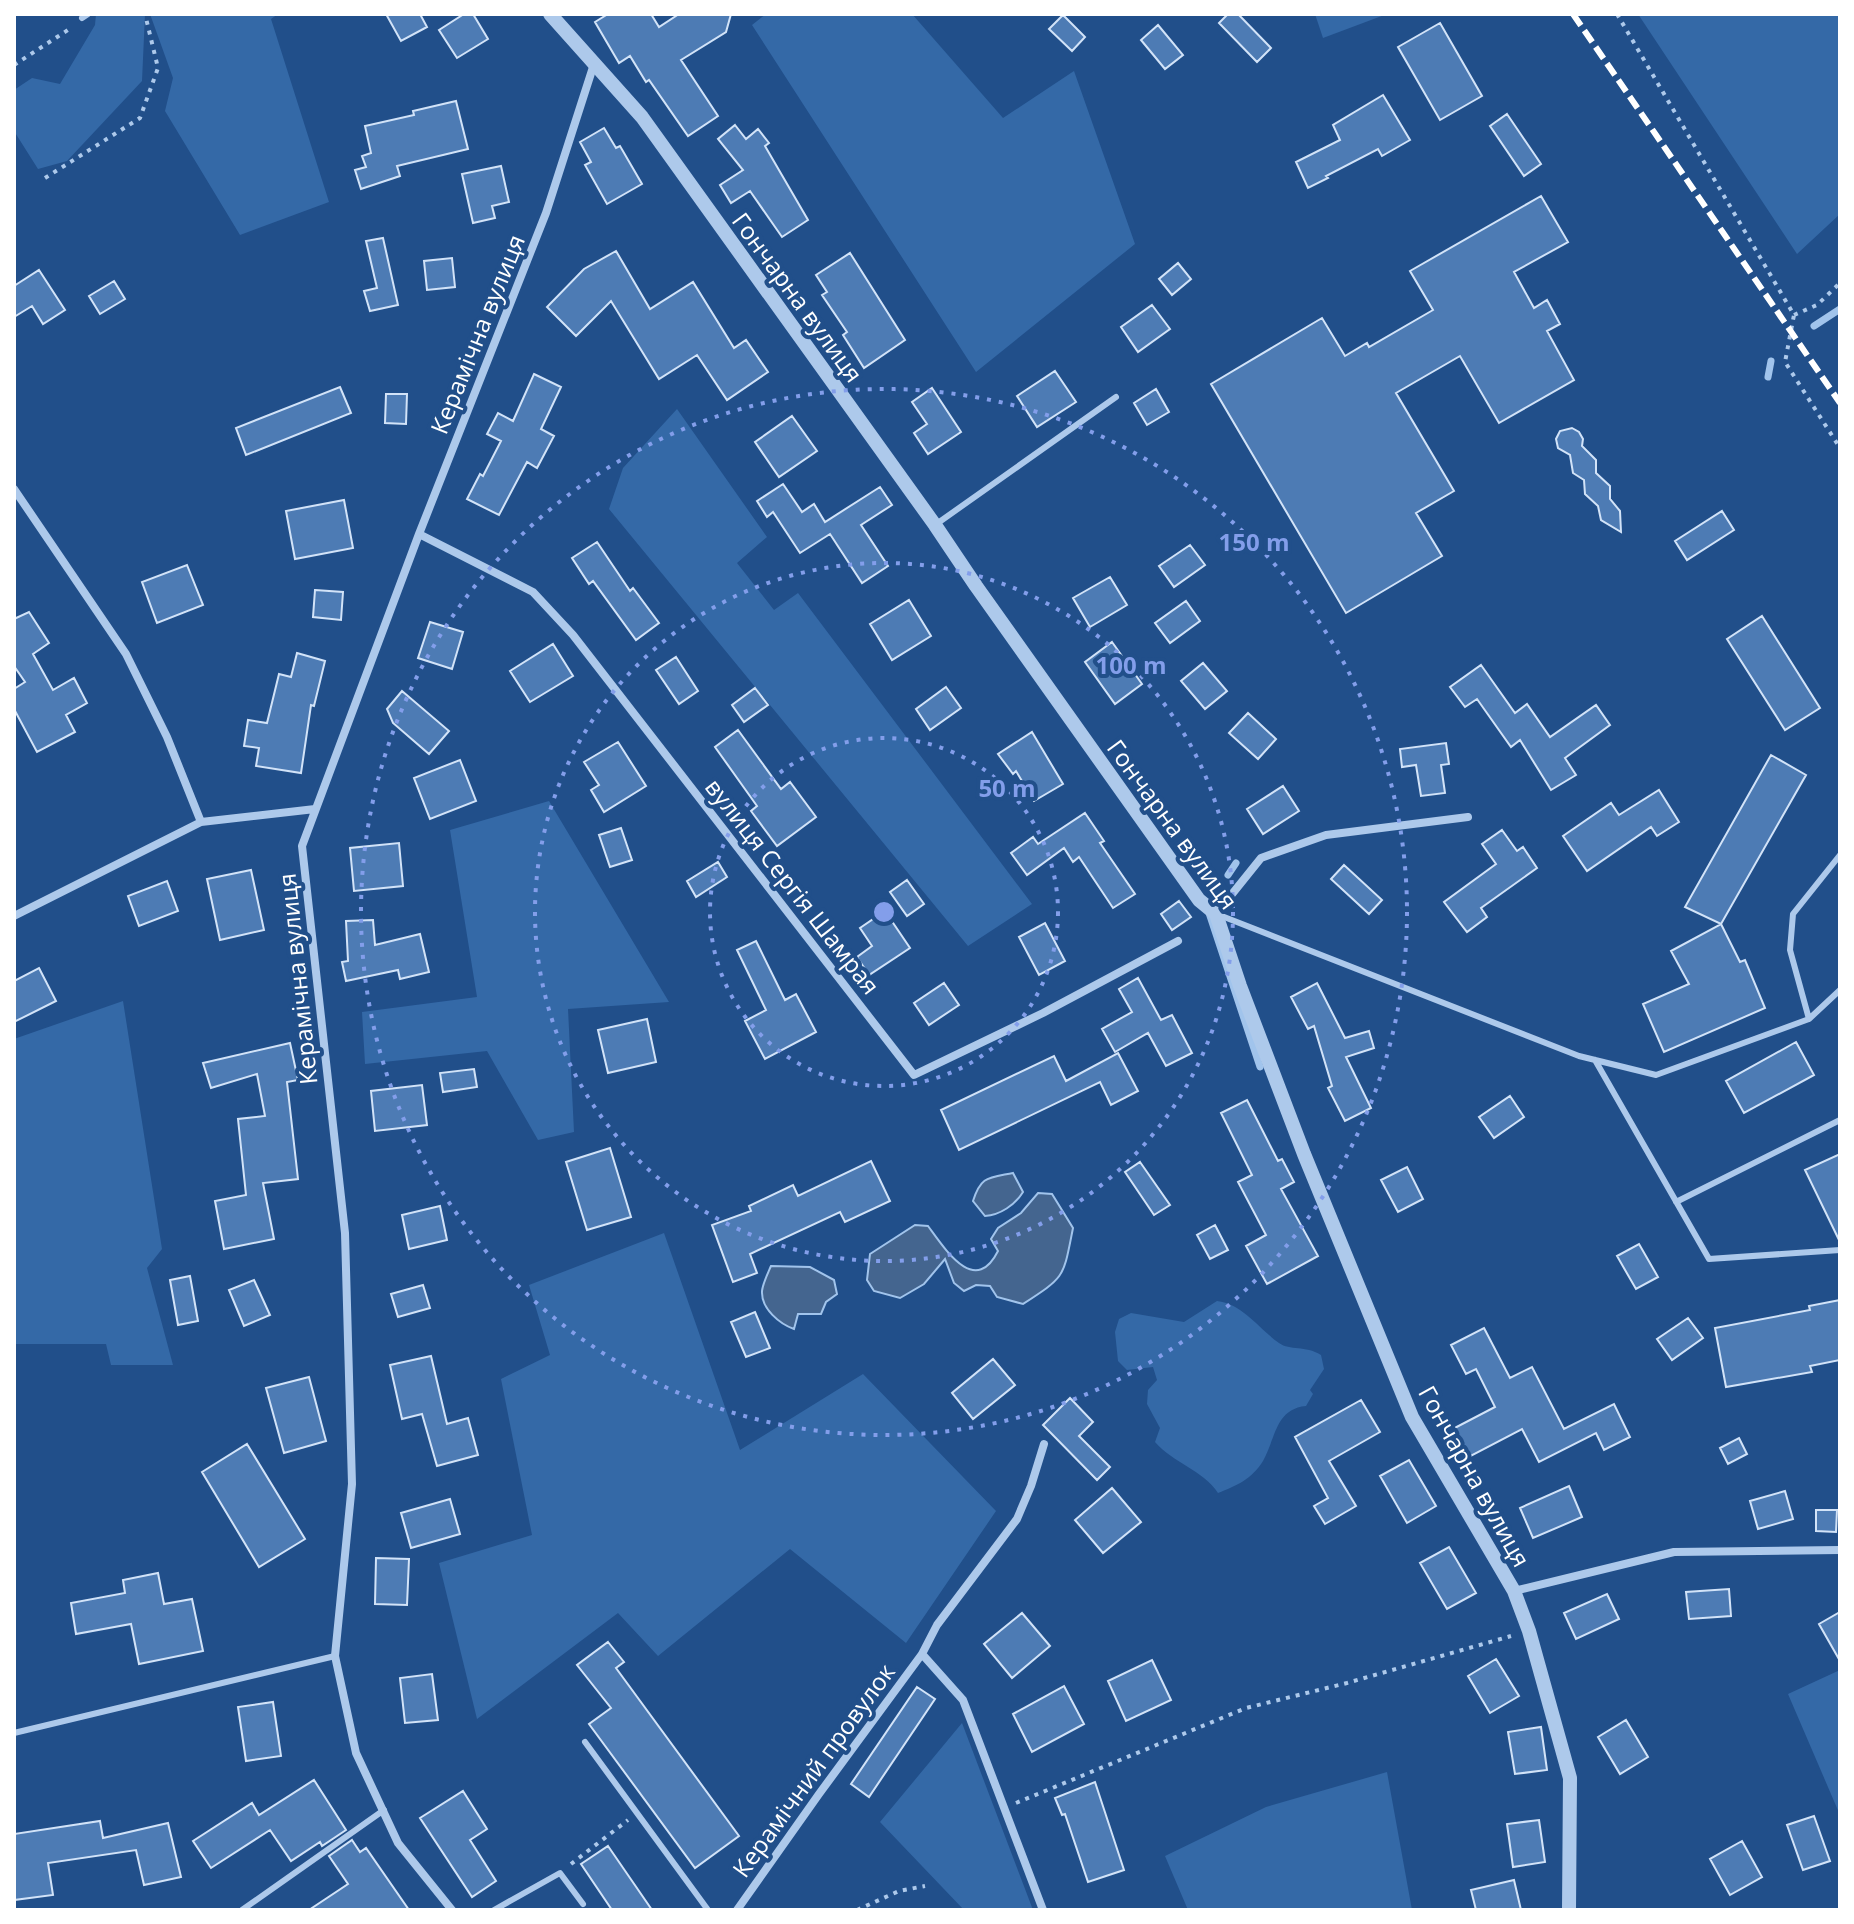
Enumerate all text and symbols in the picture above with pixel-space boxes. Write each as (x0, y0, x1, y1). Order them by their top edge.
street label: Гончарна вулиця (725, 205, 871, 389)
street label: Керамічна вулиця (422, 229, 532, 439)
text: 150 m (1219, 525, 1289, 558)
text: 100 m (1096, 648, 1166, 681)
street label: Гончарна вулиця (1100, 732, 1246, 916)
street label: вулиця Сергія Шамрая (698, 771, 888, 1001)
text: 50 m (978, 771, 1036, 804)
street label: Керамічна вулиця (269, 872, 325, 1086)
centre of rings (870, 898, 898, 926)
street label: Гончарна вулиця (1411, 1379, 1539, 1573)
street label: Керамічний провулок (724, 1656, 902, 1884)

